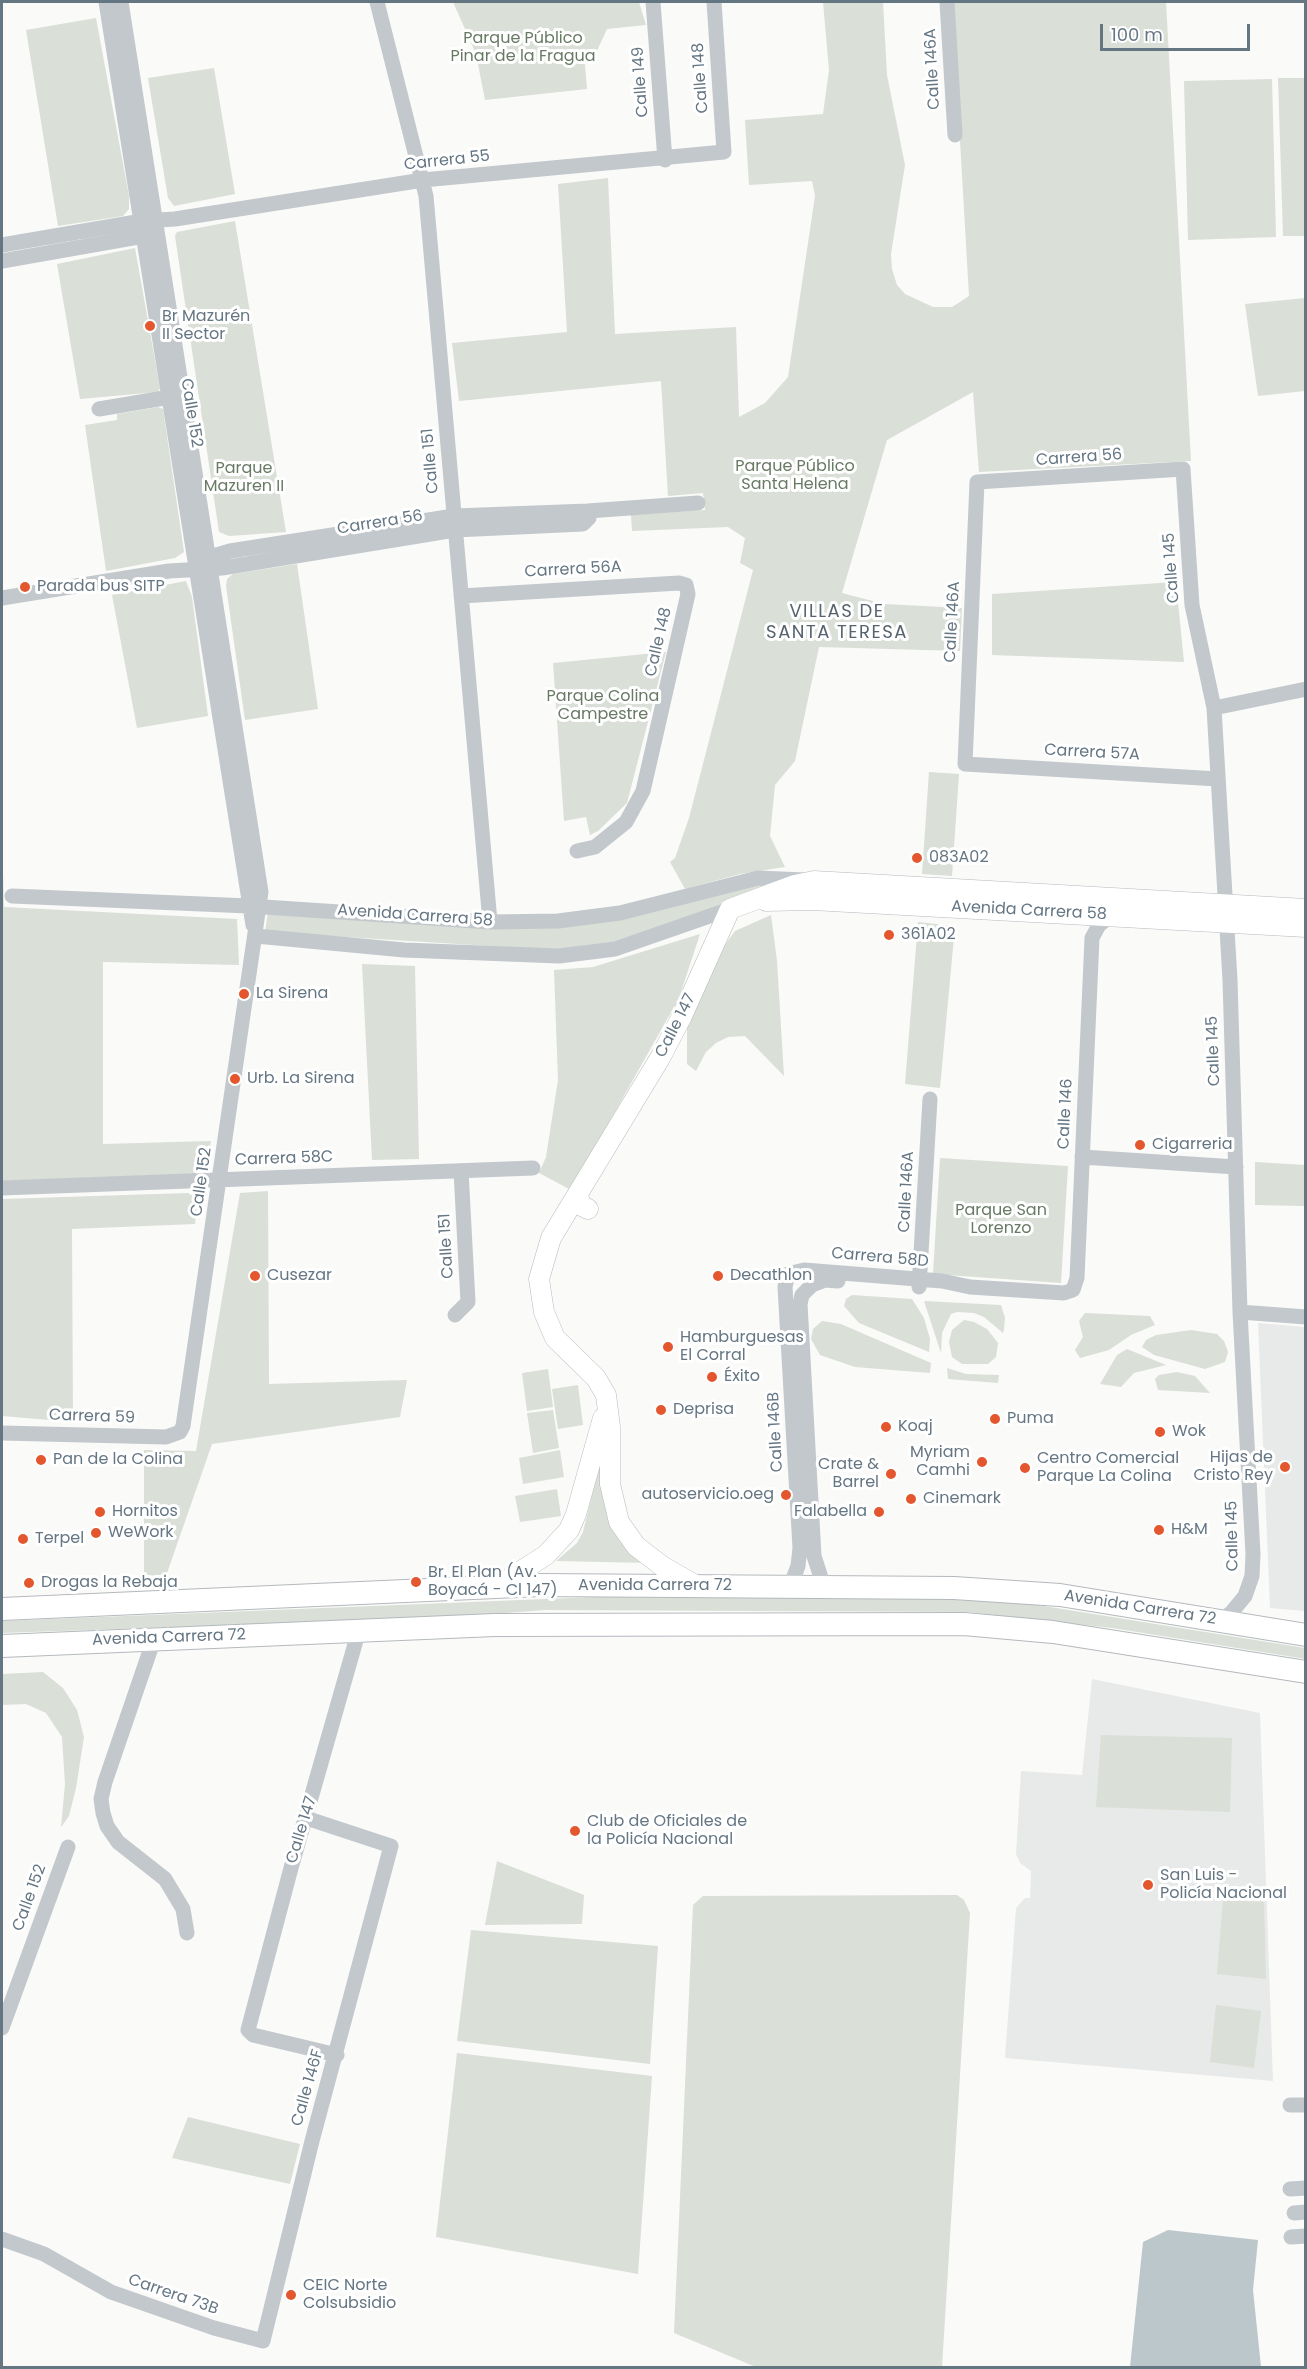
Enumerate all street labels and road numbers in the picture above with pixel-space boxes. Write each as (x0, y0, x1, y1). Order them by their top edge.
street label: Calle 146A (921, 28, 945, 110)
street label: Calle 148 (689, 42, 713, 114)
street label: Calle 149 (629, 46, 653, 118)
street label: Carrera 55 (403, 147, 491, 175)
street label: Calle 152 (176, 377, 206, 449)
street label: Calle 151 (419, 428, 443, 494)
street label: Carrera 56 (1035, 445, 1123, 471)
street label: Carrera 56 (336, 507, 424, 539)
street label: Calle 145 (1160, 532, 1184, 604)
street label: Carrera 56A (524, 558, 622, 582)
street label: Calle 146A (941, 581, 965, 663)
street label: Calle 148 (642, 605, 676, 679)
street label: Carrera 57A (1044, 741, 1140, 765)
street label: Avenida Carrera 58 (951, 897, 1107, 925)
street label: Avenida Carrera 58 (337, 901, 493, 931)
street label: Calle 147 (652, 991, 700, 1061)
street label: Calle 145 (1203, 1015, 1225, 1087)
street label: Calle 146 (1055, 1078, 1077, 1150)
street label: Calle 152 (188, 1146, 216, 1218)
street label: Carrera 58C (234, 1148, 334, 1170)
street label: Calle 146A (895, 1151, 919, 1233)
street label: Calle 151 (436, 1213, 458, 1279)
street label: Carrera 58D (831, 1244, 929, 1272)
street label: Calle 146B (764, 1391, 788, 1473)
street label: Carrera 59 (49, 1406, 135, 1428)
street label: Calle 145 (1223, 1501, 1243, 1571)
street label: Avenida Carrera 72 (578, 1576, 732, 1596)
street label: Avenida Carrera 72 (1063, 1586, 1217, 1630)
street label: Avenida Carrera 72 (92, 1626, 246, 1650)
street label: Calle 147 (283, 1794, 321, 1866)
street label: Calle 152 (9, 1862, 51, 1934)
street label: Calle 146F (288, 2048, 328, 2128)
street label: Carrera 73B (125, 2271, 221, 2319)

